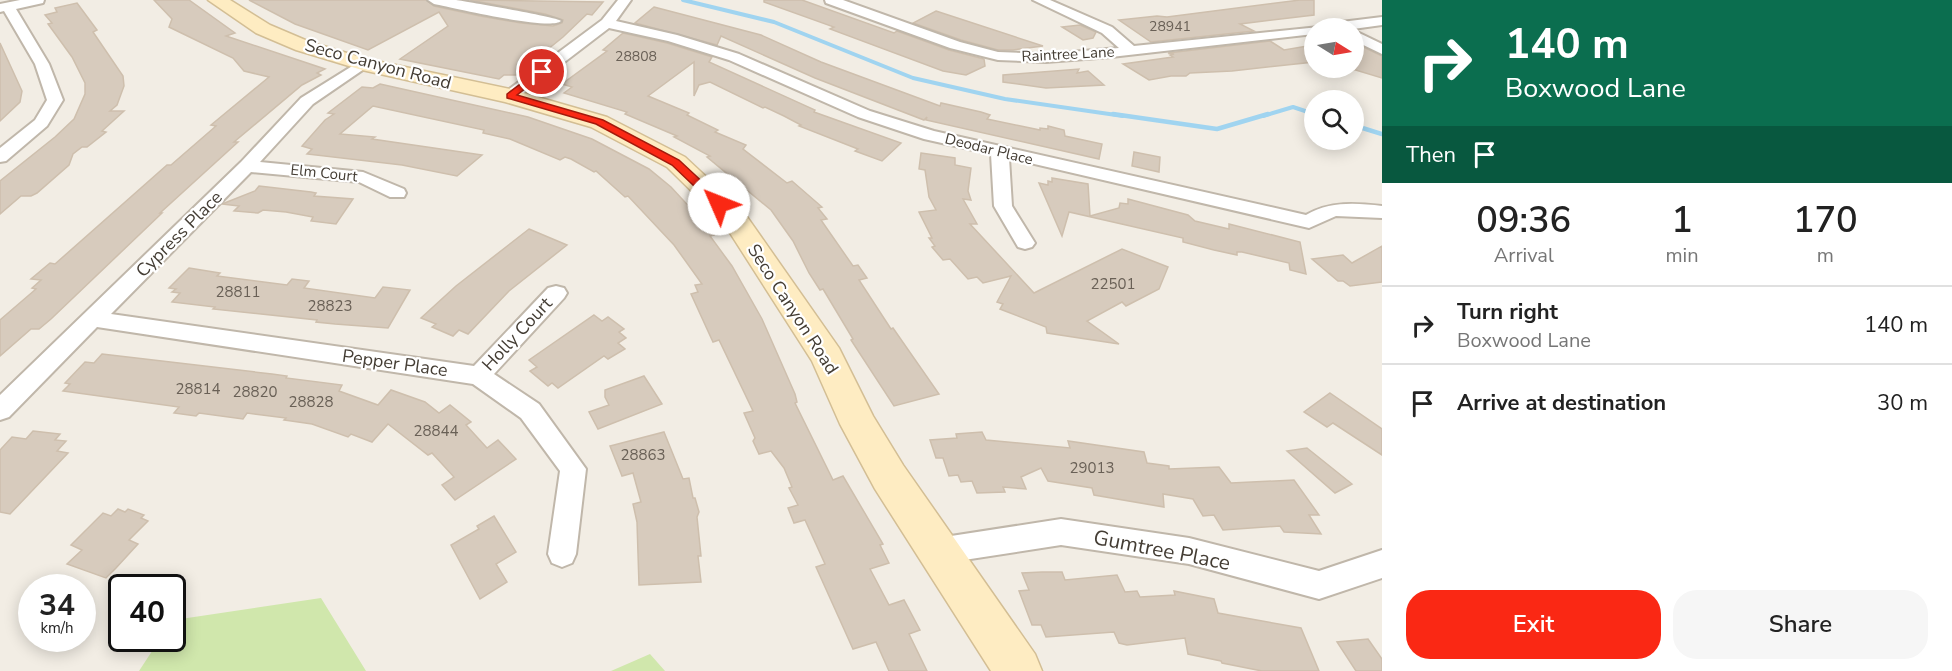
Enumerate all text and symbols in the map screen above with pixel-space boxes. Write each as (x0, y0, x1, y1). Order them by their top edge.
text: 140 m (1505, 16, 1629, 73)
house number: 28941 (1149, 17, 1191, 36)
north arrow (1304, 18, 1364, 78)
map controls (1304, 18, 1364, 150)
icon: right (1406, 24, 1484, 102)
street label: Seco Canyon Road (302, 33, 454, 95)
street label: Raintree Lane (1021, 42, 1115, 66)
pin (516, 46, 567, 97)
house number: 28808 (615, 47, 657, 66)
icon: arrive (525, 55, 558, 88)
text: Boxwood Lane (1505, 70, 1686, 107)
button: search (1304, 90, 1364, 150)
street label: Deodar Place (943, 128, 1035, 170)
icon: arrive (1468, 138, 1501, 171)
text: Then (1406, 140, 1456, 170)
street label: Elm Court (290, 160, 359, 187)
position arrow (687, 172, 751, 236)
street label: Cypress Place (130, 185, 228, 283)
text: 09:36 (1476, 196, 1571, 245)
text: 1 (1671, 196, 1693, 245)
text: 170 (1793, 196, 1858, 245)
street label: Seco Canyon Road (742, 239, 844, 379)
text: Arrival (1494, 242, 1554, 269)
text: min (1666, 242, 1699, 269)
text: m (1817, 242, 1834, 269)
house number: 22501 (1090, 274, 1136, 294)
house number: 28811 (215, 282, 261, 302)
street label: Holly Court (477, 291, 558, 376)
house number: 28823 (307, 296, 353, 316)
text: Turn right (1457, 297, 1558, 327)
icon: right (1406, 309, 1439, 342)
text: 140 m (1864, 310, 1928, 340)
text: Boxwood Lane (1457, 327, 1591, 354)
street label: Pepper Place (341, 344, 449, 382)
house number: 28814 (175, 379, 221, 399)
house number: 28820 (232, 382, 278, 402)
icon: arrive (1406, 387, 1439, 420)
text: Arrive at destination (1457, 388, 1666, 418)
text: 30 m (1877, 388, 1928, 418)
house number: 28828 (288, 392, 334, 412)
house number: 28844 (413, 421, 459, 441)
house number: 28863 (620, 445, 666, 465)
house number: 29013 (1069, 458, 1115, 478)
street label: Gumtree Place (1091, 523, 1233, 577)
speed limit sign: 40 (108, 574, 186, 652)
text: 34 (39, 585, 75, 626)
button: Exit (1406, 590, 1661, 659)
button: Share (1673, 590, 1928, 659)
text: km/h (40, 618, 74, 638)

